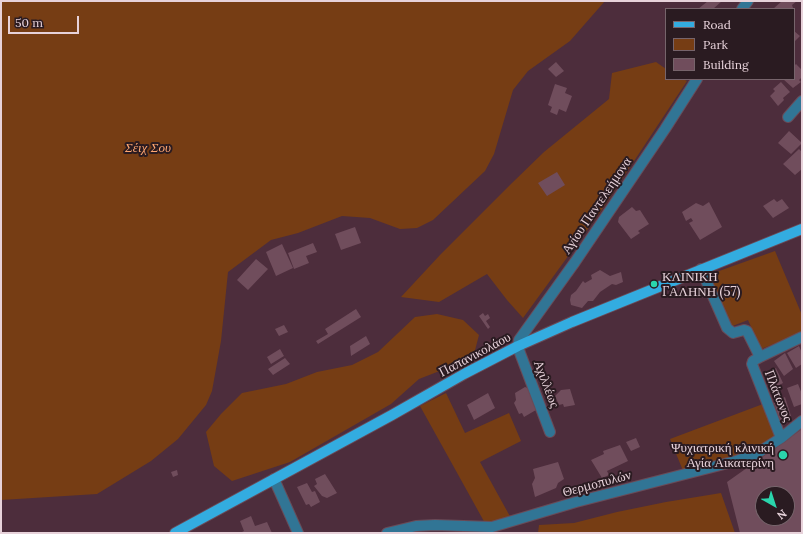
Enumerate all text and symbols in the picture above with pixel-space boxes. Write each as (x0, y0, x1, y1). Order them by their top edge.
scale bar (10, 8, 81, 34)
legend (665, 8, 795, 80)
text: 50 m (15, 15, 43, 30)
text: Road (703, 17, 731, 32)
text: Park (703, 37, 728, 52)
text: Building (703, 57, 749, 72)
park label: Σέιχ Σου (125, 140, 171, 156)
street label: Αγίου Παντελεήμονα (559, 155, 635, 257)
place label: ΚΛΙΝΙΚΗ ΓΑΛΗΝΗ (57) (662, 269, 741, 300)
marker: ΚΛΙΝΙΚΗ ΓΑΛΗΝΗ (57) (649, 279, 659, 289)
street label: Παπανικολάου (436, 330, 514, 380)
street label: Αχιλλέως (530, 358, 562, 410)
street label: Πλάτωνος (761, 368, 795, 424)
place label: Ψυχιατρική κλινική Αγία Αικατερίνη (671, 440, 774, 471)
marker: Ψυχιατρική κλινική Αγία Αικατερίνη (777, 449, 789, 461)
street label: Θερμοπυλών (561, 467, 633, 501)
north arrow (755, 486, 795, 526)
text: N (774, 506, 790, 523)

